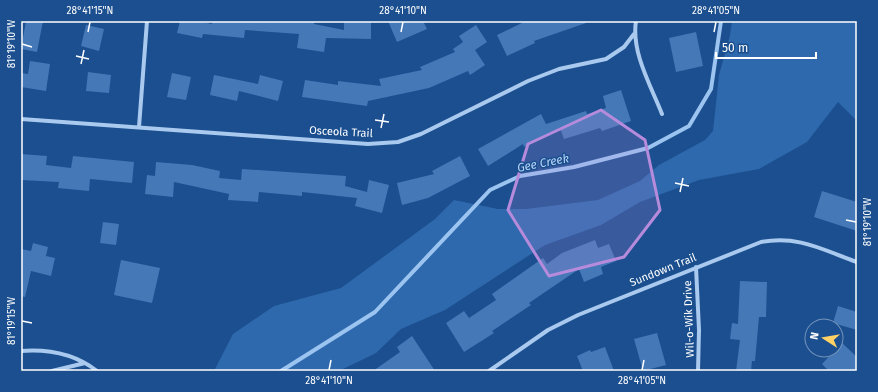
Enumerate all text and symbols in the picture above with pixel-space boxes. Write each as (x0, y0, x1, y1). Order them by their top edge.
text: 28°41'15"N (67, 5, 113, 17)
text: 28°41'10"N (379, 5, 427, 17)
text: 28°41'05"N (692, 5, 740, 17)
text: 81°19'10"W (6, 19, 18, 68)
scale bar (716, 34, 816, 60)
text: 50 m (722, 41, 748, 55)
street label: Osceola Trail (309, 124, 373, 140)
water label: Gee Creek (516, 151, 571, 175)
text: 81°19'10"W (862, 197, 874, 246)
street label: Sundown Trail (628, 251, 698, 289)
street label: Wil-o-Wik Drive (681, 280, 697, 358)
text: 81°19'15"W (6, 296, 18, 345)
north arrow (804, 318, 844, 358)
text: N (808, 331, 822, 341)
text: 28°41'10"N (305, 375, 353, 387)
text: 28°41'05"N (618, 375, 666, 387)

